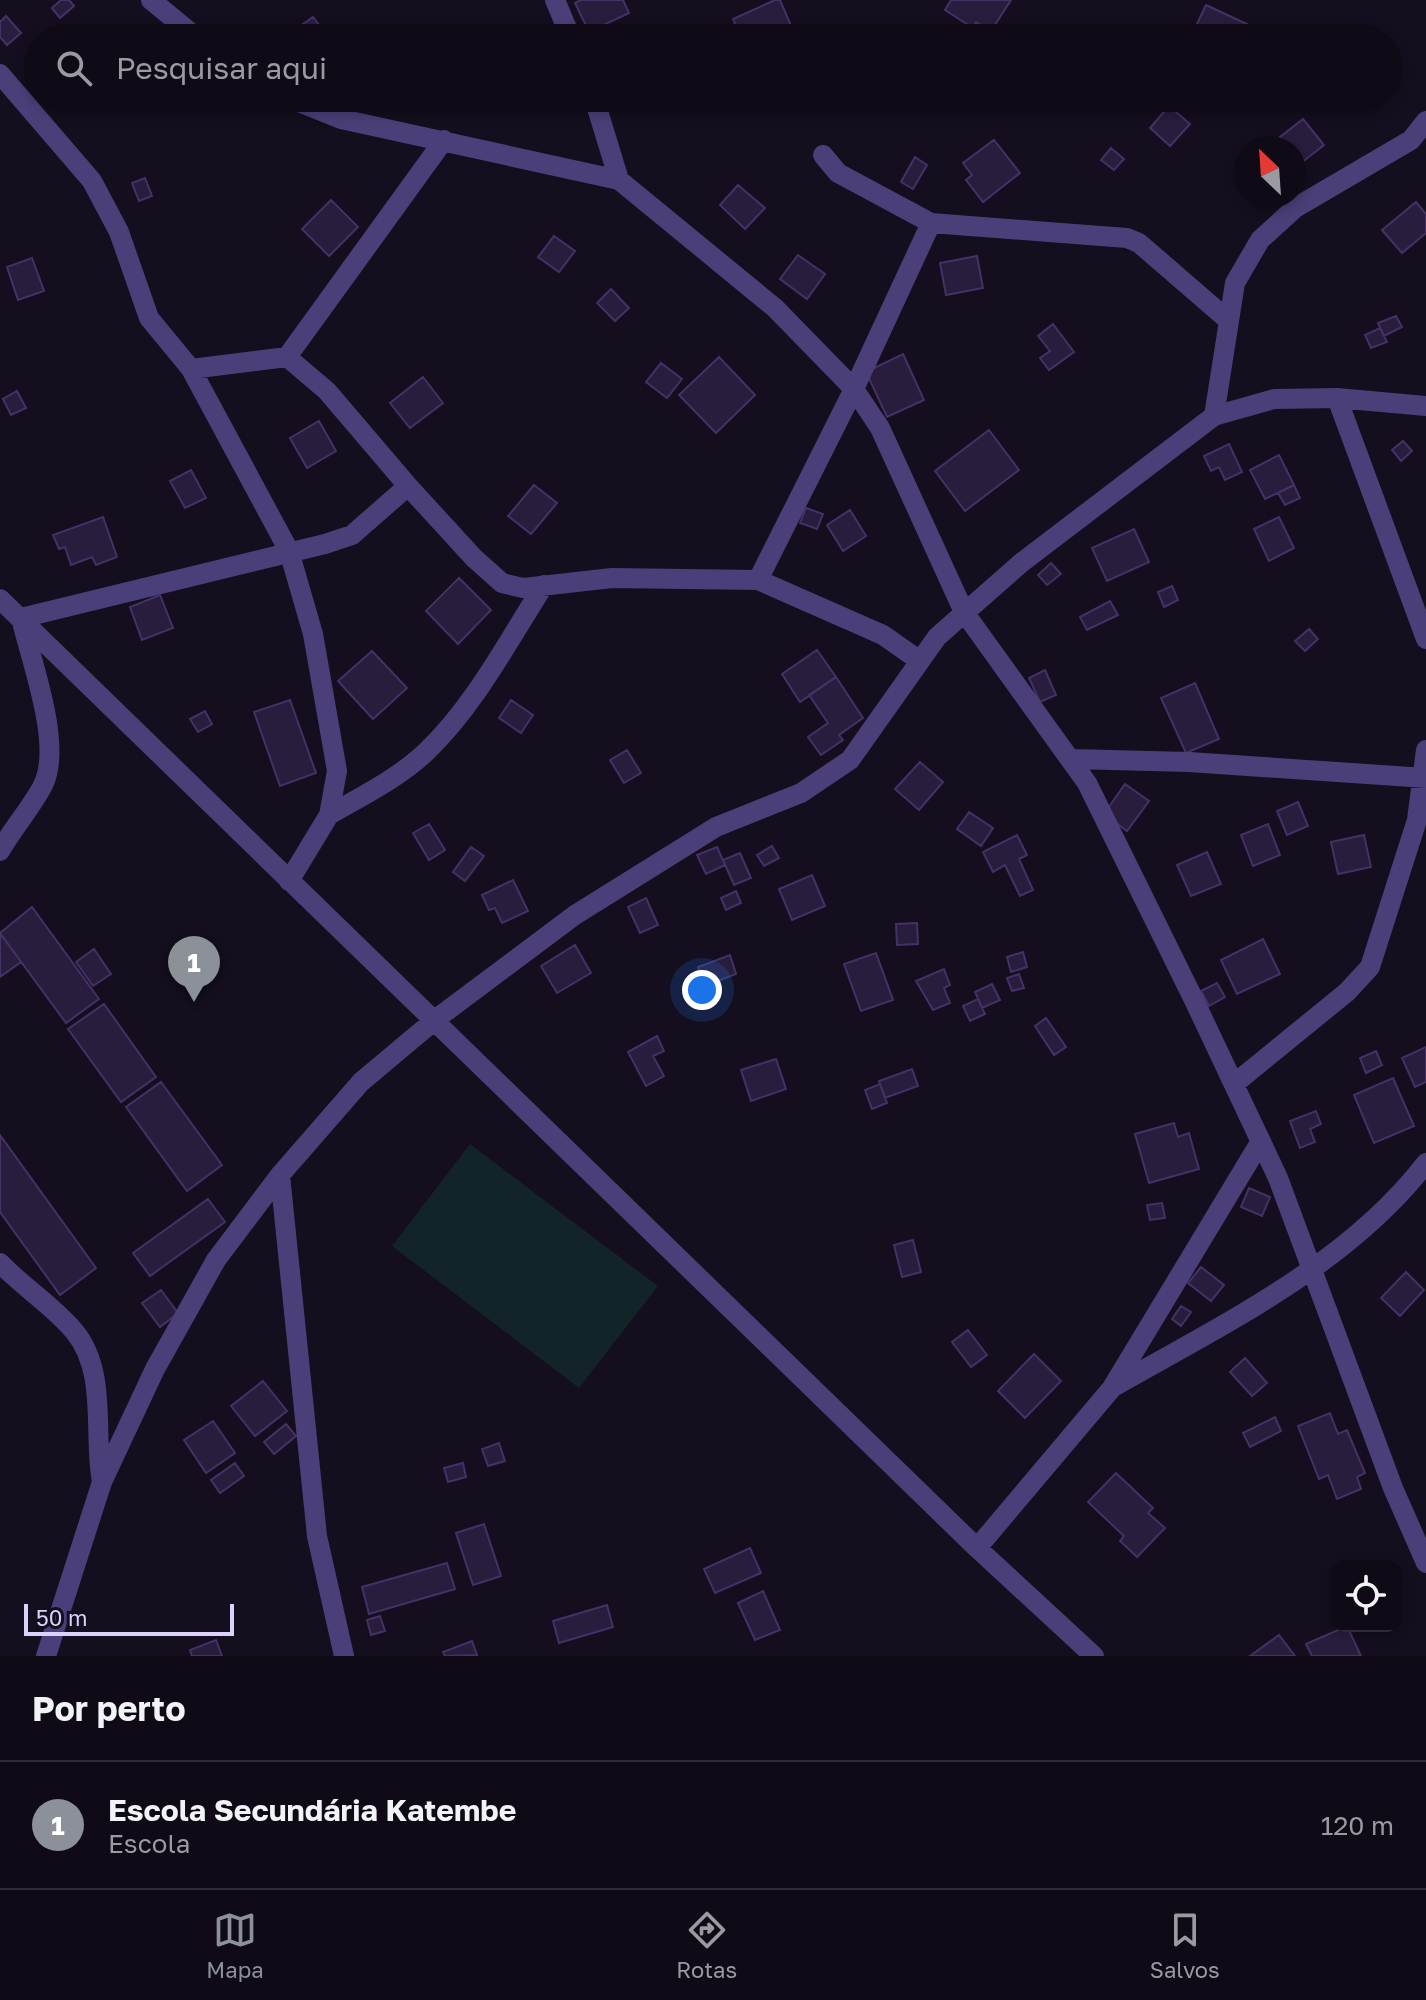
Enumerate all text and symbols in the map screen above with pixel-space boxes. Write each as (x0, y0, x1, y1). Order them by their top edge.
search box (24, 24, 1402, 112)
icon: search (52, 46, 96, 90)
text: Pesquisar aqui (116, 50, 327, 86)
north arrow (1234, 136, 1306, 208)
pin: 1 (168, 936, 220, 1002)
your location (682, 970, 722, 1010)
map controls (1330, 1560, 1402, 1632)
button: locate (1330, 1560, 1402, 1632)
scale bar (24, 1600, 234, 1636)
text: 50 m (36, 1604, 87, 1631)
text: Por perto (32, 1688, 186, 1728)
text: Escola Secundária Katembe (108, 1792, 516, 1828)
text: 1 (51, 1810, 65, 1841)
text: 120 m (1321, 1810, 1394, 1841)
text: Escola (108, 1828, 190, 1859)
tab: Mapa (206, 1908, 264, 1983)
tab: Rotas (676, 1908, 737, 1983)
tab: Salvos (1150, 1908, 1220, 1983)

